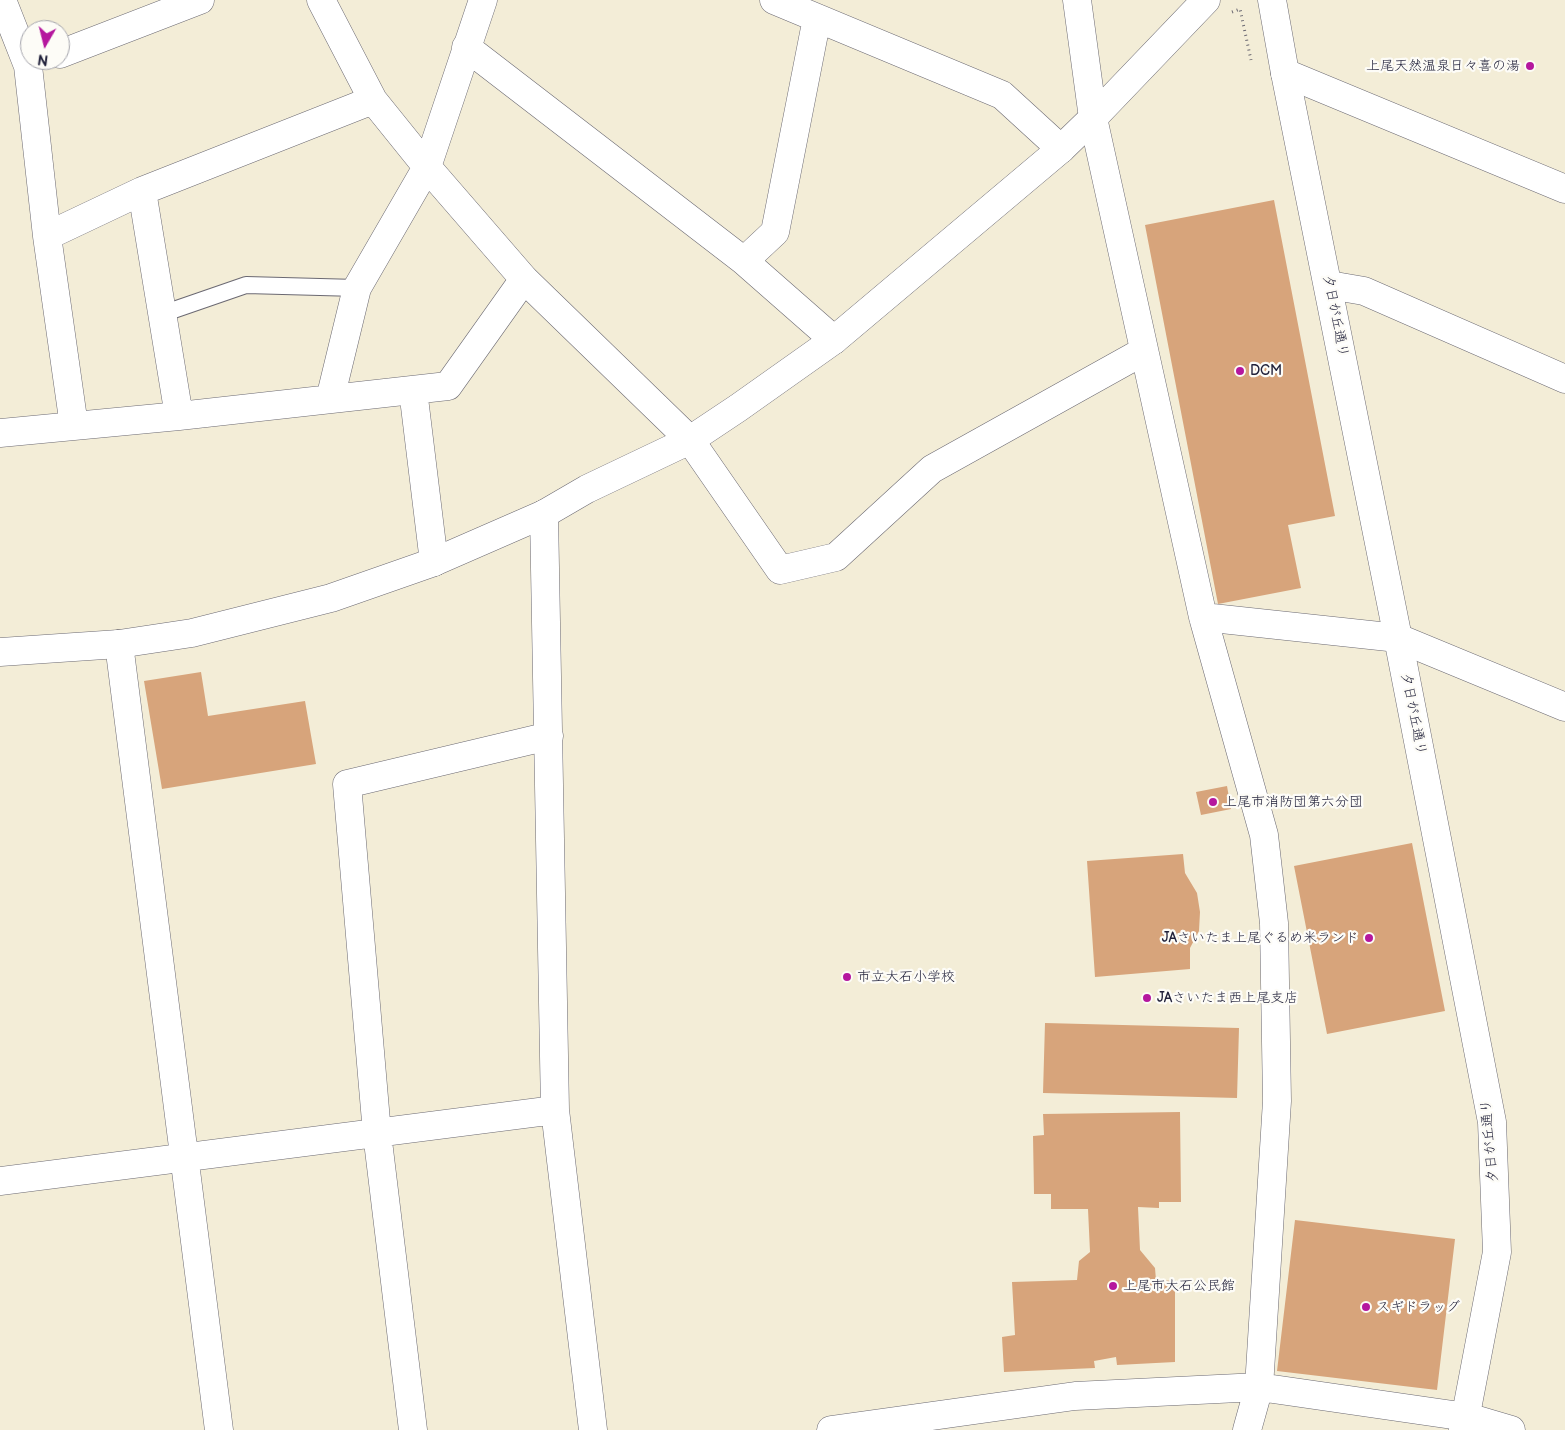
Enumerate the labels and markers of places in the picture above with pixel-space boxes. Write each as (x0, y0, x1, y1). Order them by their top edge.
place label: 上尾天然温泉日々喜の湯 (1366, 58, 1520, 74)
marker: 上尾天然温泉日々喜の湯 (1524, 60, 1536, 72)
place label: DCM (1250, 363, 1282, 379)
marker: DCM (1234, 365, 1246, 377)
place label: 上尾市消防団第六分団 (1223, 794, 1363, 810)
marker: 上尾市消防団第六分団 (1207, 796, 1219, 808)
place label: JAさいたま上尾ぐるめ米ランド (1162, 930, 1359, 946)
marker: JAさいたま上尾ぐるめ米ランド (1363, 932, 1375, 944)
place label: 市立大石小学校 (857, 969, 955, 985)
marker: 市立大石小学校 (841, 971, 853, 983)
place label: JAさいたま西上尾支店 (1157, 990, 1298, 1006)
marker: JAさいたま西上尾支店 (1141, 992, 1153, 1004)
place label: 上尾市大石公民館 (1123, 1278, 1235, 1294)
marker: 上尾市大石公民館 (1107, 1280, 1119, 1292)
place label: スギドラッグ (1376, 1299, 1460, 1315)
marker: スギドラッグ (1360, 1301, 1372, 1313)

